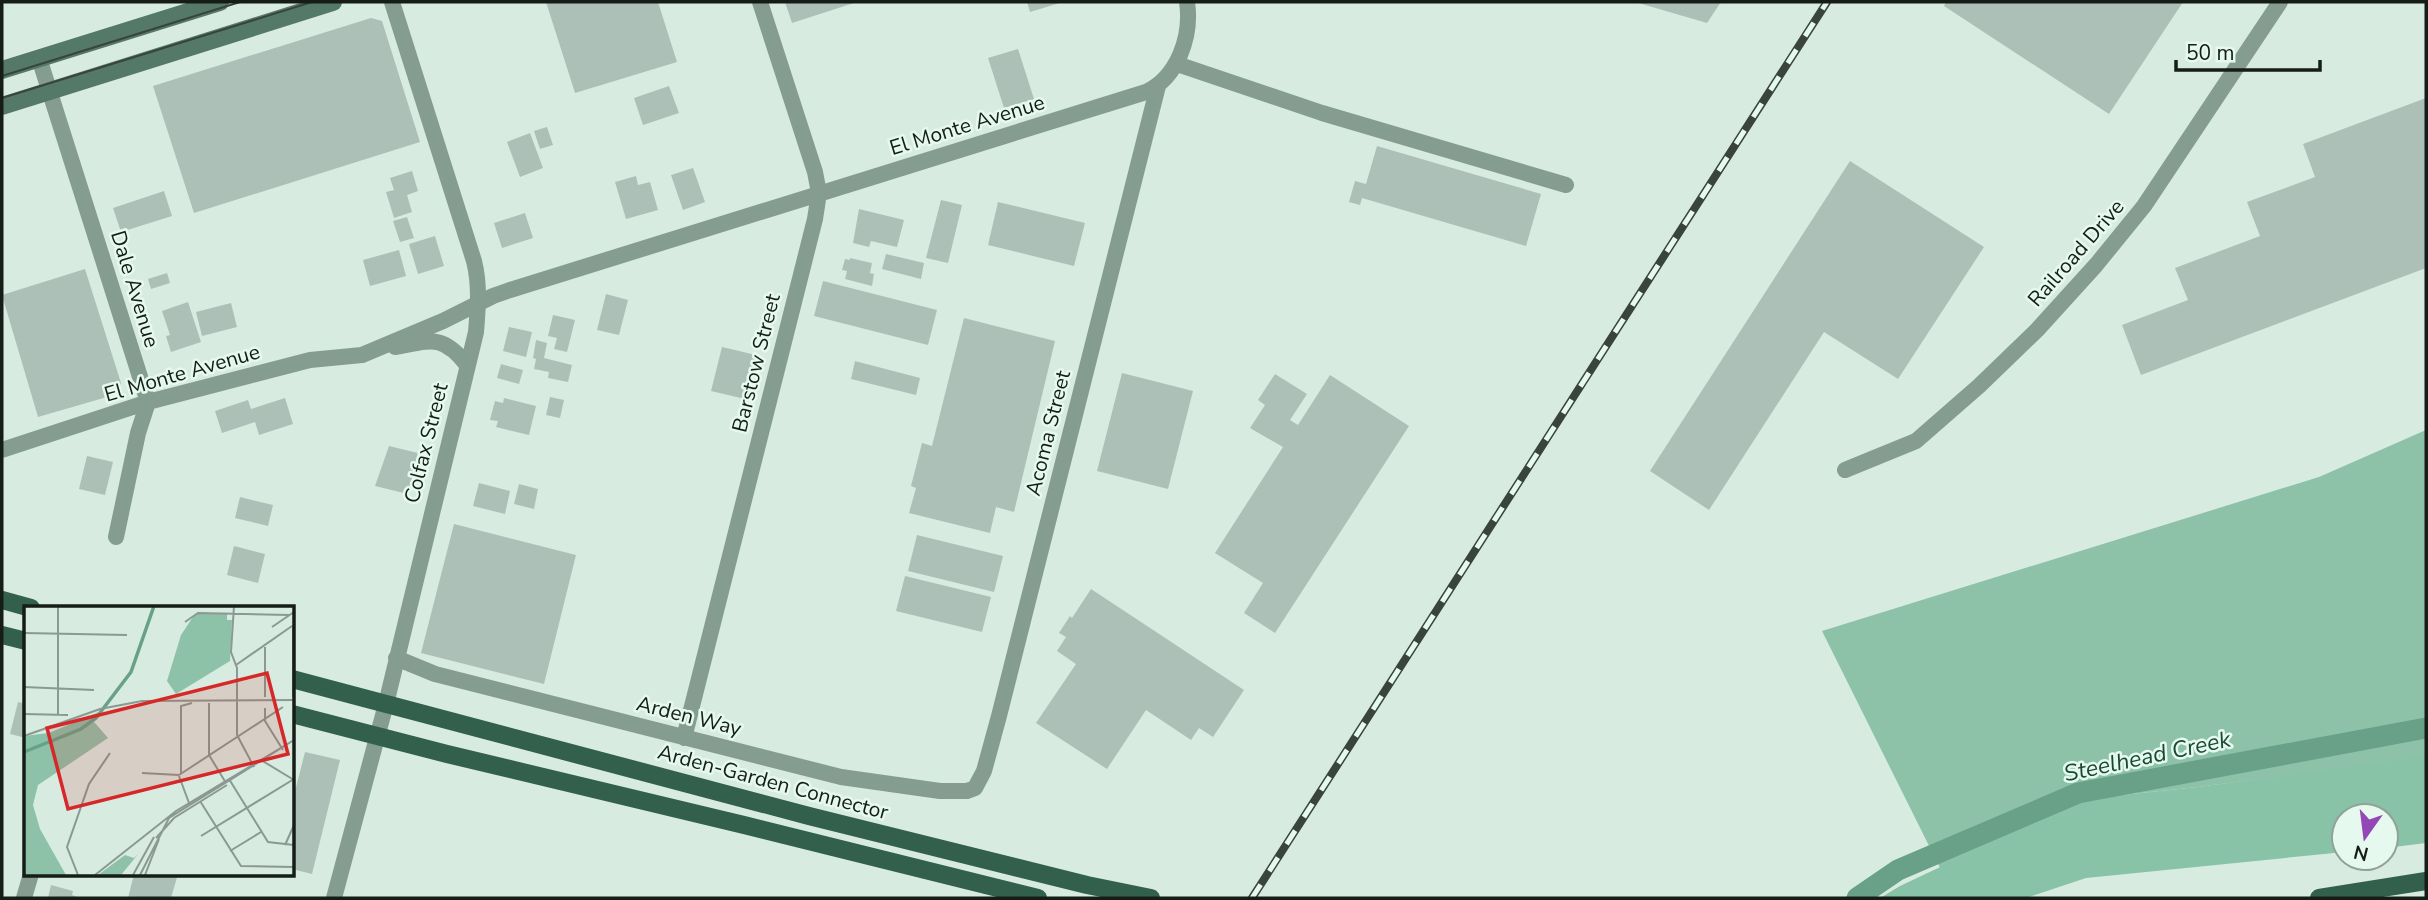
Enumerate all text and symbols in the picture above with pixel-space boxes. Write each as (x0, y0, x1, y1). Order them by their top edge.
scale bar (2176, 28, 2320, 72)
text: 50 m (2186, 39, 2235, 67)
street label: El Monte Avenue (886, 88, 1048, 162)
street label: Railroad Drive (2022, 193, 2130, 313)
street label: Dale Avenue (104, 227, 166, 351)
street label: Barstow Street (725, 290, 787, 435)
street label: El Monte Avenue (101, 337, 263, 409)
street label: Acoma Street (1019, 367, 1077, 499)
street label: Colfax Street (398, 379, 455, 506)
inset map (24, 606, 294, 876)
street label: Arden Way (634, 689, 745, 743)
water label: Steelhead Creek (2061, 724, 2234, 789)
street label: Arden-Garden Connector (655, 738, 892, 826)
north arrow (2330, 802, 2400, 872)
text: N (2351, 838, 2371, 867)

